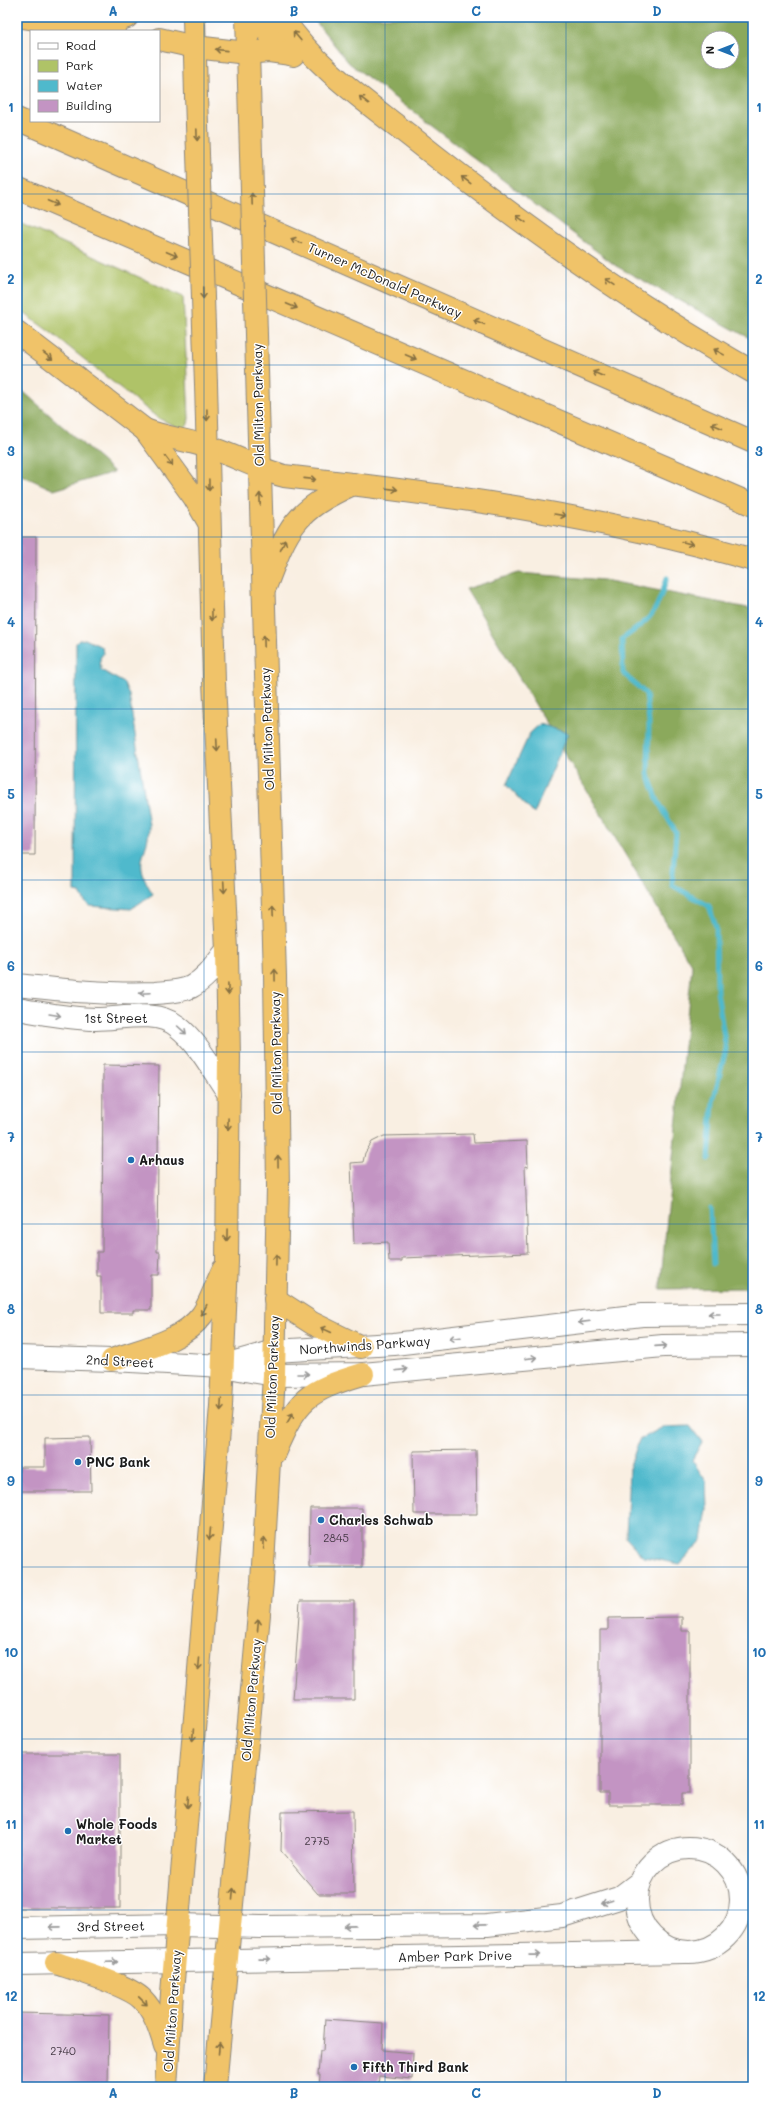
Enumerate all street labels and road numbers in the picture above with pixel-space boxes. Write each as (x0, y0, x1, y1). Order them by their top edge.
street label: Turner McDonald Parkway (306, 238, 465, 321)
street label: Old Milton Parkway (248, 343, 267, 467)
street label: Old Milton Parkway (256, 667, 277, 791)
street label: Old Milton Parkway (266, 991, 285, 1115)
street label: 1st Street (84, 1009, 148, 1026)
street label: Old Milton Parkway (261, 1315, 282, 1439)
street label: Northwinds Parkway (299, 1331, 431, 1358)
street label: 2nd Street (86, 1350, 155, 1371)
street label: Old Milton Parkway (237, 1638, 264, 1762)
street label: 3rd Street (77, 1916, 145, 1935)
street label: Amber Park Drive (398, 1946, 512, 1965)
street label: Old Milton Parkway (159, 1949, 184, 2073)

